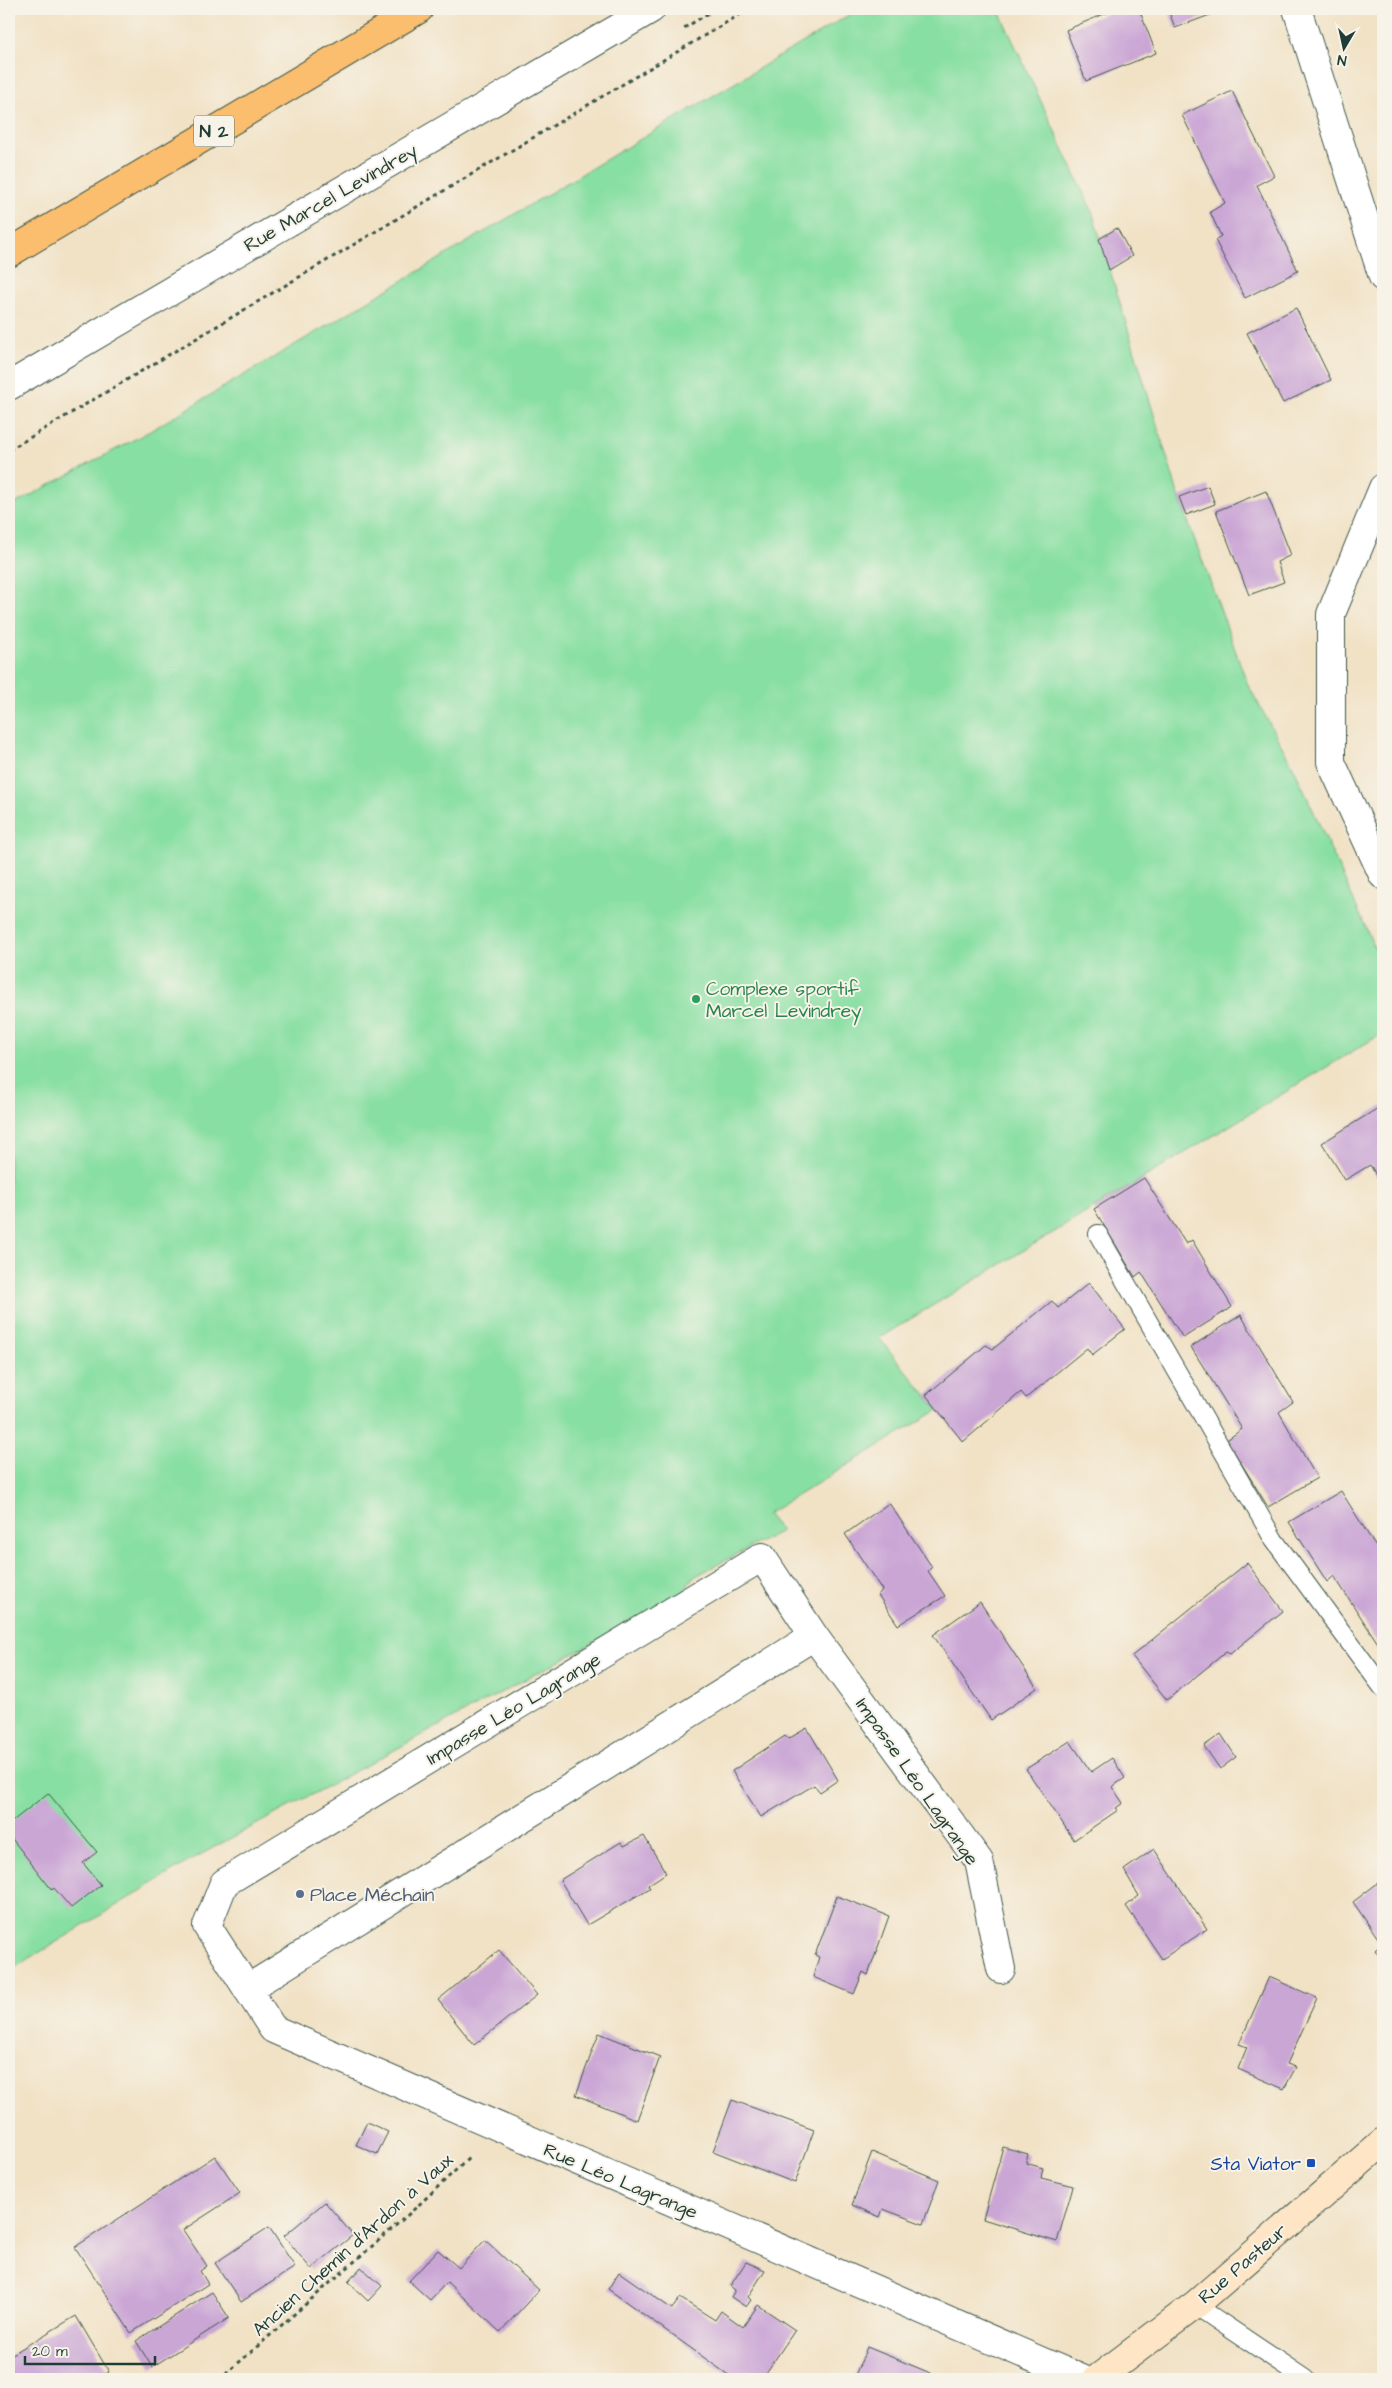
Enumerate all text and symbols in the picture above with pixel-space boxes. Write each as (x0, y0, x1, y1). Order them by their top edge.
north arrow (1320, 22, 1370, 72)
text: N (1336, 49, 1348, 70)
road number: N 2 (194, 115, 234, 146)
street label: Rue Marcel Levindrey (239, 137, 424, 260)
place label: Complexe sportif Marcel Levindrey (706, 976, 862, 1026)
marker: Complexe sportif Marcel Levindrey (690, 993, 702, 1005)
street label: Impasse Léo Lagrange (422, 1646, 607, 1773)
street label: Impasse Léo Lagrange (848, 1693, 985, 1872)
place label: Place Méchain (310, 1882, 434, 1909)
marker: Place Méchain (294, 1888, 306, 1900)
street label: Rue Léo Lagrange (539, 2137, 702, 2227)
street label: Ancien Chemin d'Ardon à Vaux (246, 2147, 460, 2343)
place label: Sta Viator (1211, 2151, 1302, 2178)
marker: Sta Viator (1305, 2157, 1317, 2169)
street label: Rue Pasteur (1192, 2217, 1294, 2311)
scale bar (25, 2333, 155, 2365)
text: 20 m (32, 2341, 68, 2362)

